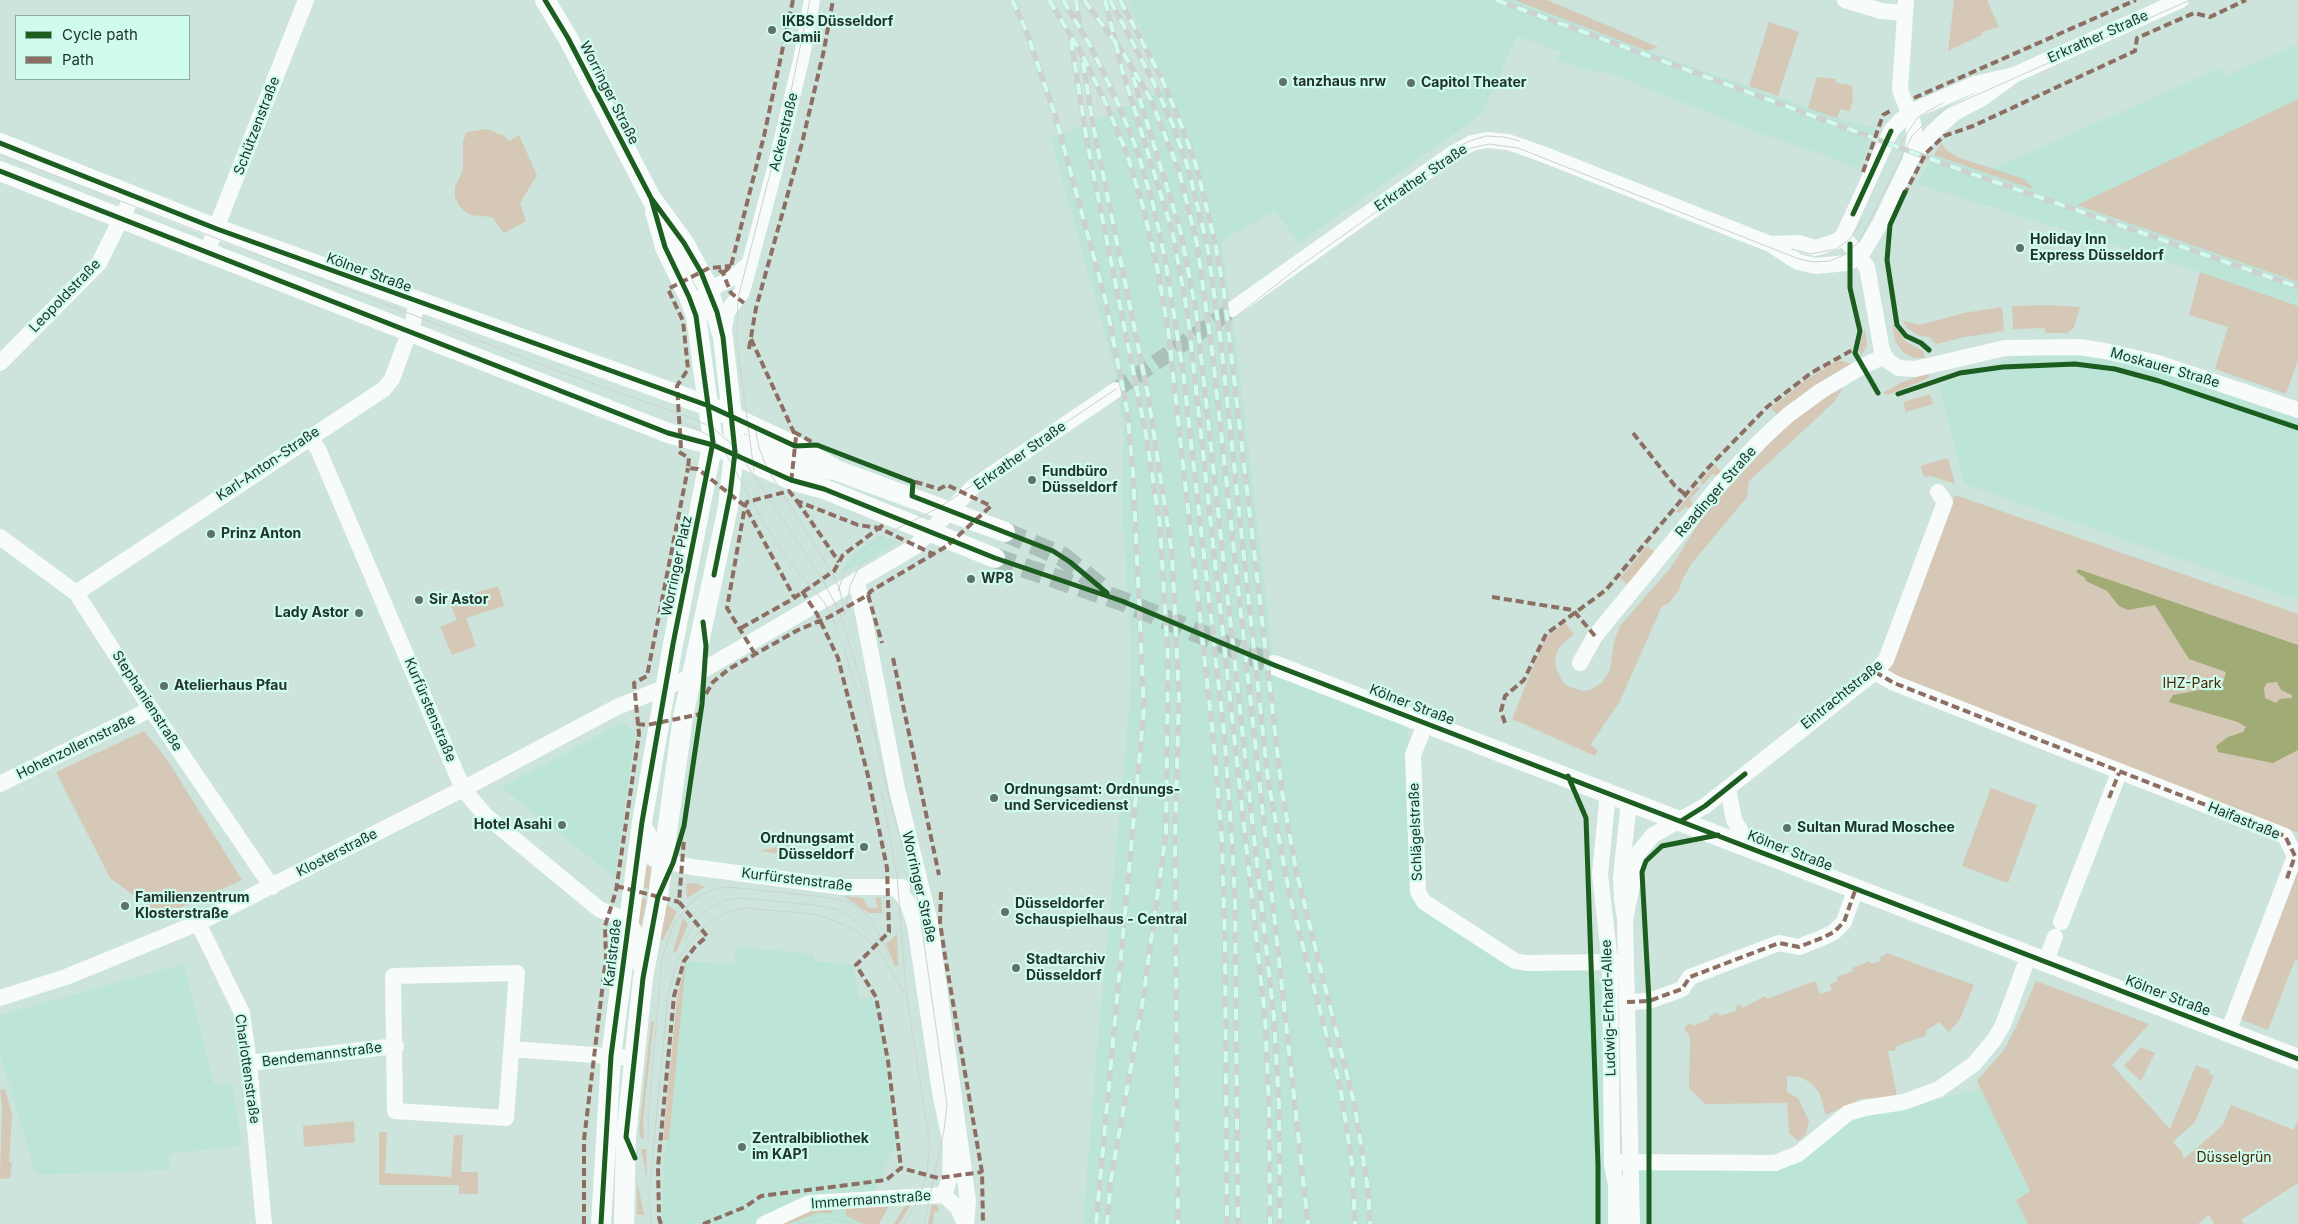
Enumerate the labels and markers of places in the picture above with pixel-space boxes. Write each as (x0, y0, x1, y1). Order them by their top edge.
place label: IKBS Düsseldorf Camii (782, 14, 893, 46)
marker: IKBS Düsseldorf Camii (766, 24, 778, 36)
place label: tanzhaus nrw (1293, 74, 1386, 90)
place label: Capitol Theater (1421, 75, 1526, 91)
marker: tanzhaus nrw (1277, 76, 1289, 88)
marker: Capitol Theater (1405, 77, 1417, 89)
place label: Holiday Inn Express Düsseldorf (2030, 232, 2164, 264)
marker: Holiday Inn Express Düsseldorf (2014, 242, 2026, 254)
place label: Fundbüro Düsseldorf (1042, 464, 1118, 497)
marker: Fundbüro Düsseldorf (1026, 474, 1038, 486)
place label: Prinz Anton (221, 526, 301, 542)
marker: Prinz Anton (205, 528, 217, 540)
place label: WP8 (981, 571, 1014, 587)
marker: WP8 (965, 573, 977, 585)
place label: Sir Astor (429, 592, 488, 608)
marker: Sir Astor (413, 594, 425, 606)
place label: Lady Astor (275, 605, 349, 621)
marker: Lady Astor (353, 607, 365, 619)
place label: Atelierhaus Pfau (174, 678, 287, 694)
marker: Atelierhaus Pfau (158, 680, 170, 692)
place label: Ordnungsamt: Ordnungs- und Servicedienst (1004, 782, 1180, 814)
marker: Ordnungsamt: Ordnungs- und Servicedienst (988, 792, 1000, 804)
place label: Hotel Asahi (474, 817, 552, 833)
marker: Hotel Asahi (556, 819, 568, 831)
place label: Sultan Murad Moschee (1797, 820, 1955, 836)
marker: Sultan Murad Moschee (1781, 822, 1793, 834)
place label: Ordnungsamt Düsseldorf (760, 831, 854, 864)
marker: Ordnungsamt Düsseldorf (858, 841, 870, 853)
place label: Familienzentrum Klosterstraße (135, 890, 249, 922)
place label: Düsseldorfer Schauspielhaus - Central (1015, 896, 1187, 929)
marker: Familienzentrum Klosterstraße (119, 900, 131, 912)
marker: Düsseldorfer Schauspielhaus - Central (999, 906, 1011, 918)
place label: Stadtarchiv Düsseldorf (1026, 952, 1105, 984)
marker: Stadtarchiv Düsseldorf (1010, 962, 1022, 974)
place label: Zentralbibliothek im KAP1 (752, 1131, 869, 1164)
marker: Zentralbibliothek im KAP1 (736, 1141, 748, 1153)

